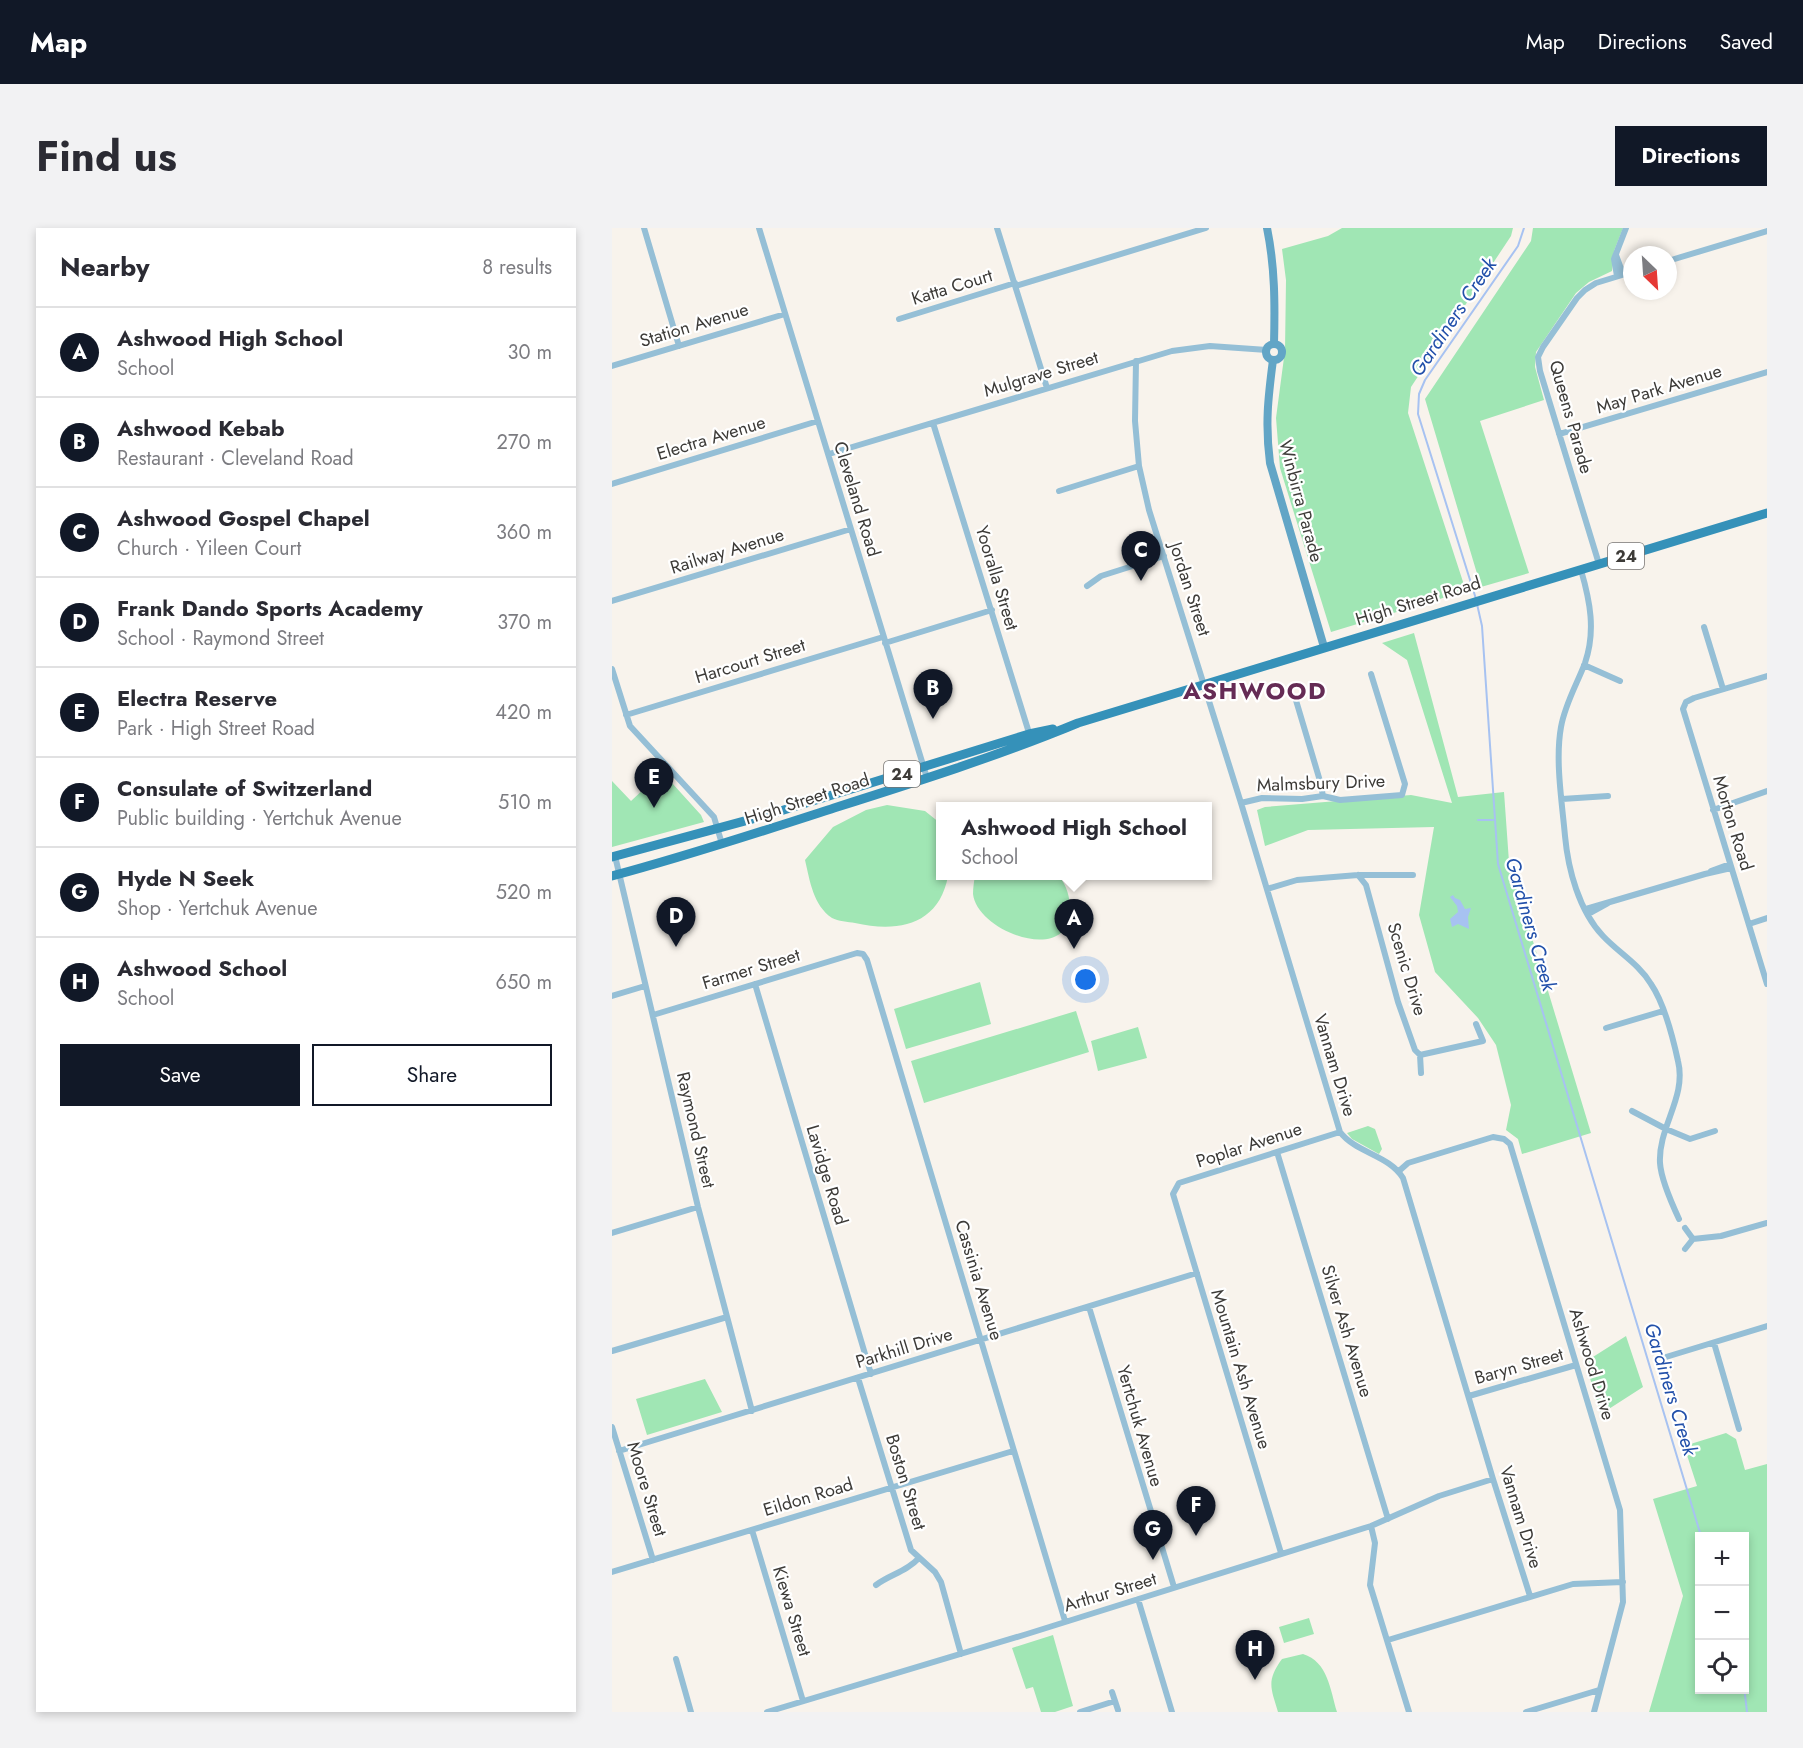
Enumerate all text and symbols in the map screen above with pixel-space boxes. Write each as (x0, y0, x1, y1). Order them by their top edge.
text: Map (30, 22, 87, 63)
text: Map (1526, 27, 1565, 57)
text: Directions (1598, 27, 1687, 57)
text: Saved (1720, 27, 1773, 57)
text: Find us (36, 126, 177, 187)
button: Directions (1615, 126, 1767, 186)
north arrow (1623, 246, 1677, 300)
text: Nearby (60, 248, 149, 286)
water label: Gardiners Creek (1403, 251, 1505, 382)
text: 8 results (482, 253, 552, 282)
street label: Katta Court (908, 262, 996, 312)
street label: Station Avenue (636, 296, 752, 354)
text: Ashwood High School (117, 322, 343, 354)
text: A (72, 338, 87, 367)
text: 30 m (507, 338, 552, 367)
street label: Mulgrave Street (981, 344, 1102, 404)
text: School (117, 354, 174, 383)
street label: Queens Parade (1542, 357, 1600, 477)
street label: May Park Avenue (1593, 358, 1725, 420)
street label: Electra Avenue (653, 409, 769, 467)
text: Ashwood Kebab (117, 412, 285, 444)
text: B (73, 428, 86, 457)
text: 270 m (497, 428, 552, 457)
street label: Winbirra Parade (1272, 437, 1330, 565)
street label: Cleveland Road (827, 438, 887, 560)
text: Restaurant · Cleveland Road (117, 444, 354, 473)
text: Ashwood Gospel Chapel (117, 502, 370, 534)
text: C (72, 518, 87, 547)
text: 360 m (496, 518, 552, 547)
street label: Railway Avenue (667, 521, 787, 581)
street label: Yooralla Street (969, 523, 1025, 634)
pin: C (1122, 532, 1160, 581)
text: Church · Yileen Court (117, 534, 301, 563)
street label: Jordan Street (1162, 537, 1218, 640)
road number: 24 (1608, 543, 1644, 569)
street label: High Street Road (1352, 570, 1484, 632)
text: Frank Dando Sports Academy (117, 592, 423, 624)
text: D (72, 608, 87, 637)
text: 370 m (497, 608, 552, 637)
text: School · Raymond Street (117, 624, 324, 653)
street label: Harcourt Street (692, 632, 809, 690)
pin: B (914, 670, 952, 719)
district label: ASHWOOD (1182, 673, 1327, 708)
text: Electra Reserve (117, 682, 277, 714)
text: E (73, 698, 86, 727)
text: 420 m (495, 698, 552, 727)
text: Park · High Street Road (117, 714, 315, 743)
pin: E (634, 758, 674, 808)
road number: 24 (884, 761, 920, 787)
street label: High Street Road (741, 767, 873, 831)
street label: Malmsbury Drive (1256, 768, 1386, 798)
text: Consulate of Switzerland (117, 772, 372, 804)
street label: Morton Road (1706, 772, 1760, 874)
text: F (74, 788, 85, 817)
text: 510 m (498, 788, 552, 817)
popup (936, 802, 1212, 880)
text: Public building · Yertchuk Avenue (117, 804, 402, 833)
text: Ashwood High School (961, 811, 1187, 843)
text: School (961, 843, 1018, 872)
water label: Gardiners Creek (1498, 854, 1564, 996)
text: Hyde N Seek (117, 862, 254, 894)
text: G (71, 878, 88, 907)
text: 520 m (496, 878, 552, 907)
text: Shop · Yertchuk Avenue (117, 894, 318, 923)
pin: D (656, 898, 696, 947)
pin: A (1054, 900, 1094, 949)
street label: Scenic Drive (1381, 919, 1433, 1019)
street label: Farmer Street (699, 942, 804, 996)
text: Ashwood School (117, 952, 287, 984)
your location (1071, 965, 1100, 994)
text: H (72, 968, 87, 997)
text: 650 m (496, 968, 552, 997)
text: School (117, 984, 174, 1013)
street label: Vannam Drive (1307, 1011, 1363, 1119)
button: Save (60, 1044, 300, 1106)
button: Share (312, 1044, 552, 1106)
street label: Raymond Street (670, 1069, 722, 1191)
street label: Poplar Avenue (1193, 1116, 1305, 1174)
street label: Lavidge Road (799, 1122, 855, 1228)
street label: Cassinia Avenue (948, 1217, 1010, 1343)
street label: Silver Ash Avenue (1315, 1262, 1379, 1400)
street label: Mountain Ash Avenue (1204, 1286, 1278, 1452)
street label: Ashwood Drive (1563, 1305, 1621, 1423)
water label: Gardiners Creek (1637, 1319, 1705, 1461)
street label: Parkhill Drive (852, 1321, 956, 1375)
street label: Baryn Street (1472, 1341, 1567, 1391)
street label: Yertchuk Avenue (1110, 1362, 1170, 1490)
street label: Boston Street (879, 1431, 933, 1534)
street label: Moore Street (620, 1438, 674, 1540)
street label: Vannam Drive (1493, 1463, 1549, 1571)
street label: Eildon Road (760, 1471, 856, 1523)
pin: F (1176, 1486, 1216, 1536)
pin: G (1134, 1510, 1172, 1560)
map controls (1695, 1532, 1749, 1694)
button: + (1695, 1532, 1749, 1586)
street label: Kiewa Street (766, 1563, 818, 1660)
street label: Arthur Street (1060, 1565, 1160, 1618)
button: − (1695, 1586, 1749, 1640)
pin: H (1236, 1630, 1274, 1680)
button: locate (1695, 1640, 1749, 1694)

